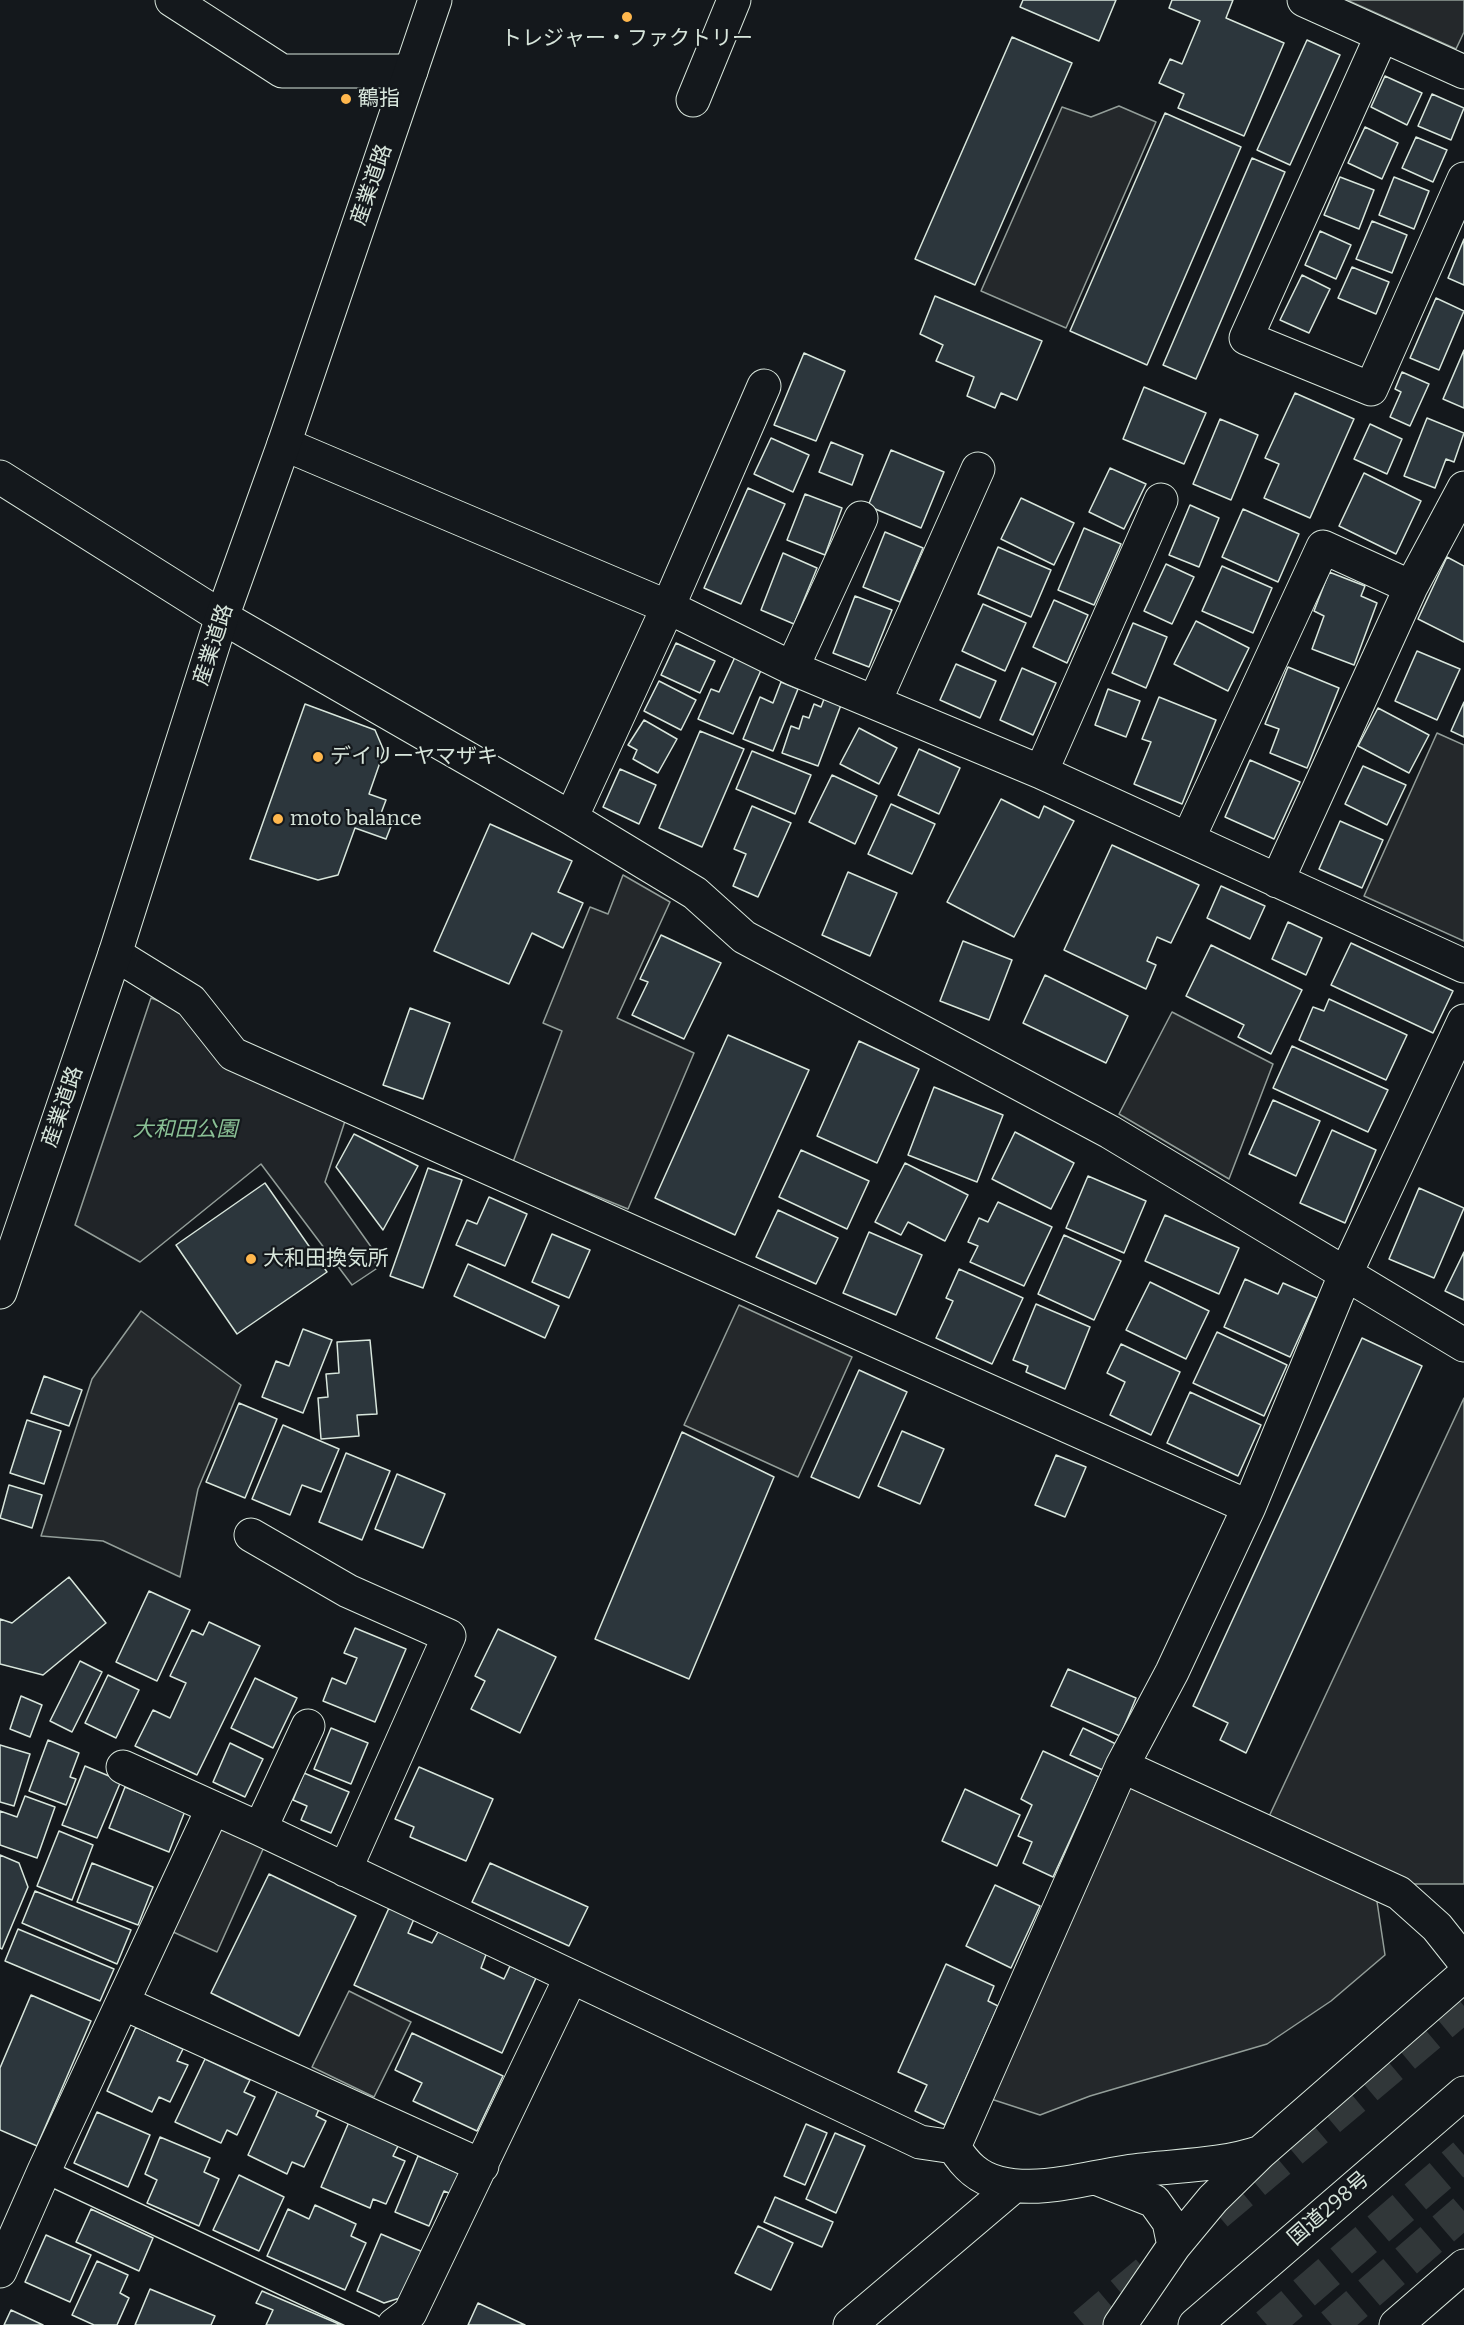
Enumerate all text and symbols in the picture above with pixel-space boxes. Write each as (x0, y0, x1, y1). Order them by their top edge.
marker: トレジャー・ファクトリー (620, 10, 634, 24)
place label: トレジャー・ファクトリー (501, 26, 753, 52)
place label: 鶴指 (358, 86, 400, 112)
marker: 鶴指 (339, 92, 353, 106)
street label: 産業道路 (346, 141, 398, 229)
street label: 産業道路 (189, 601, 239, 689)
place label: デイリーヤマザキ (330, 744, 498, 770)
marker: デイリーヤマザキ (311, 750, 325, 764)
place label: moto balance (290, 806, 422, 832)
marker: moto balance (271, 812, 285, 826)
street label: 産業道路 (37, 1063, 89, 1151)
park label: 大和田公園 (133, 1117, 237, 1143)
place label: 大和田換気所 (263, 1246, 389, 1272)
marker: 大和田換気所 (244, 1252, 258, 1266)
street label: 国道298号 (1283, 2167, 1375, 2251)

